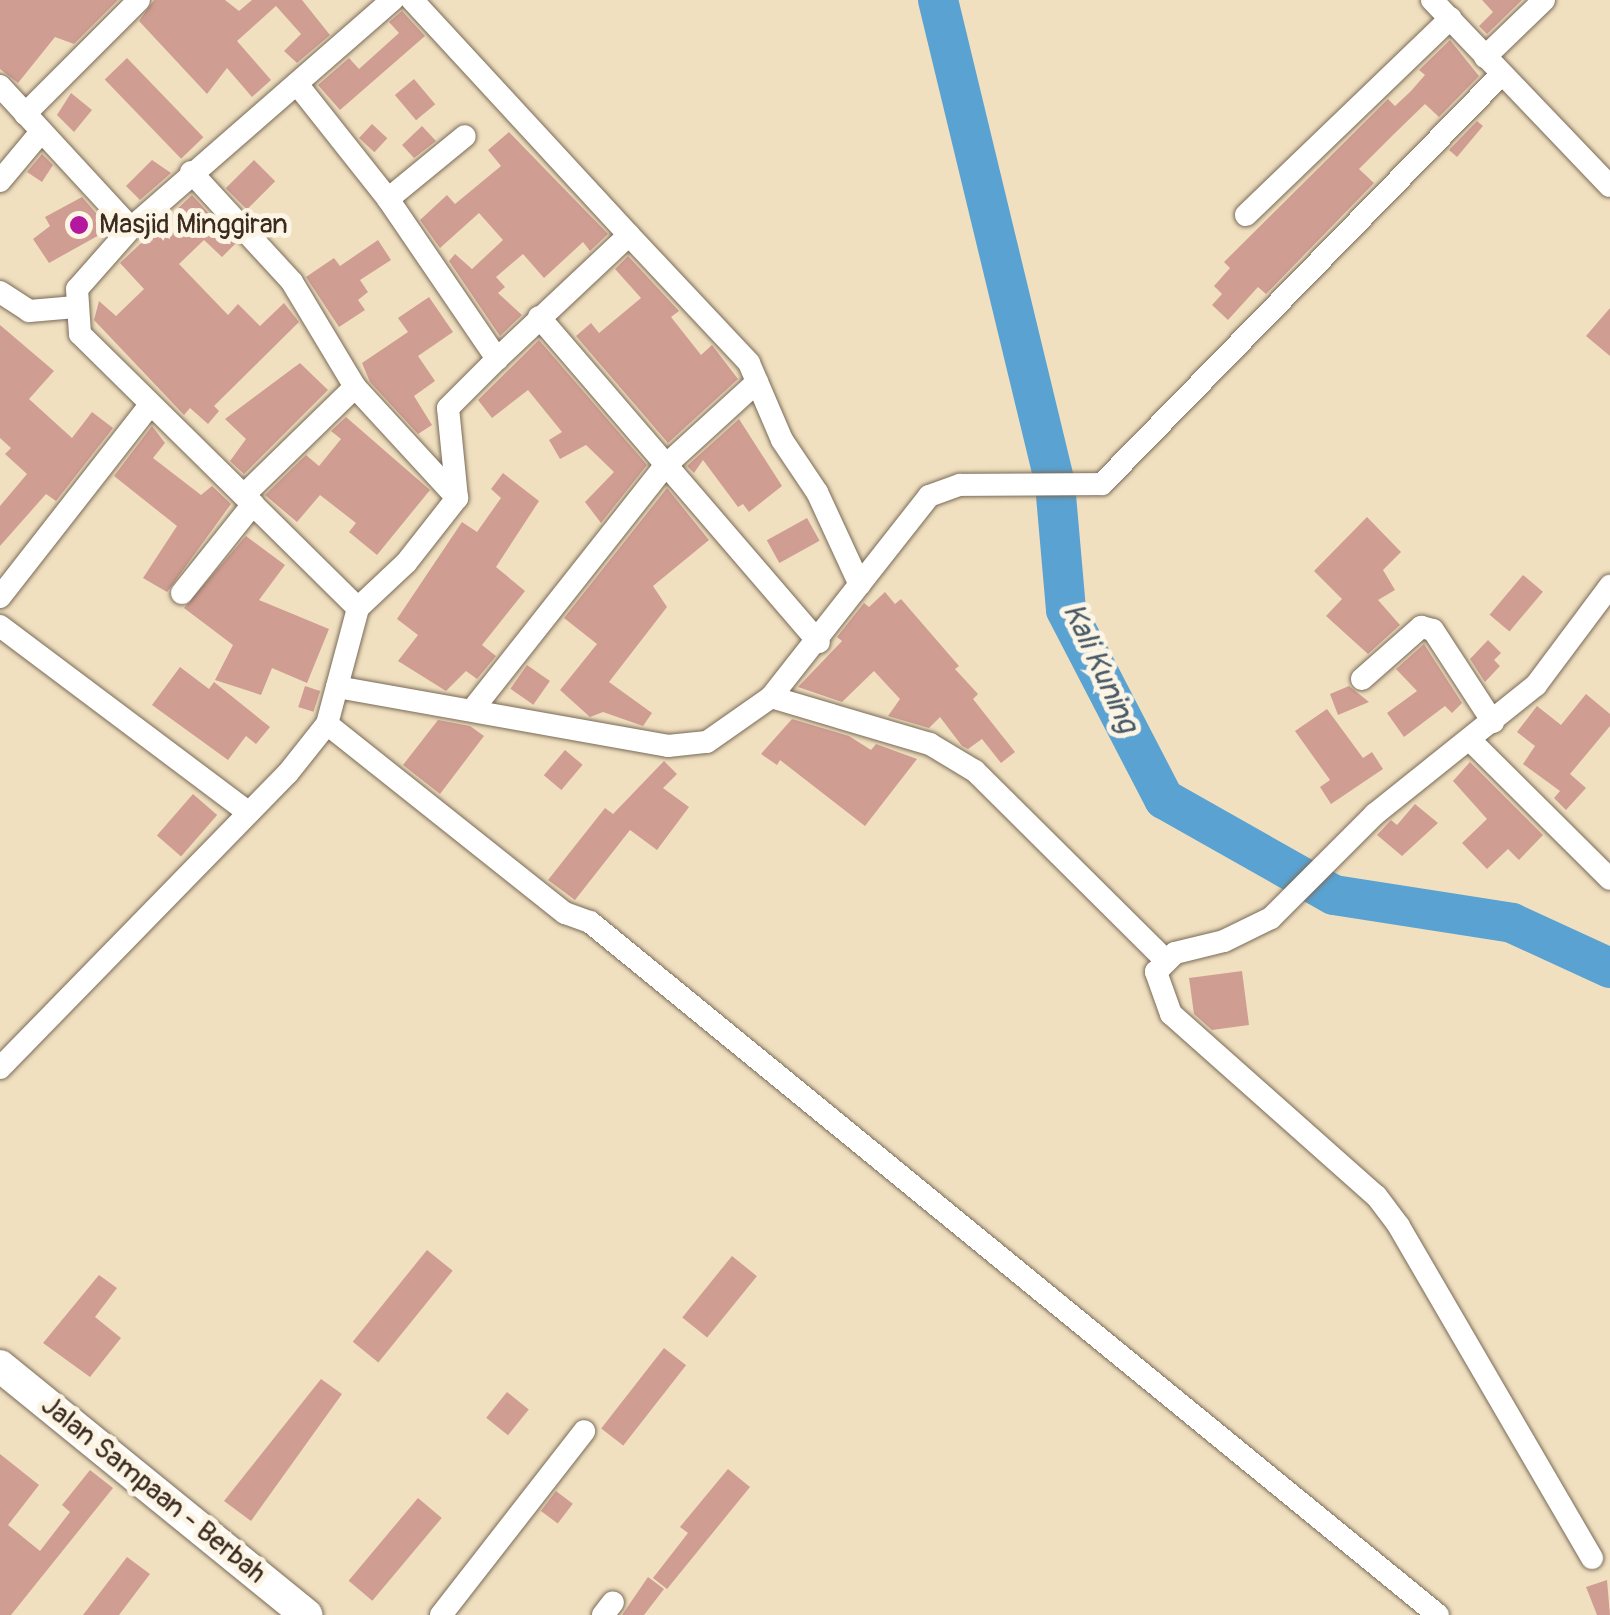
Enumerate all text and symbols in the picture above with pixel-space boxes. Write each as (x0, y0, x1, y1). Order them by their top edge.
place label: Masjid Minggiran (99, 208, 288, 242)
marker: Masjid Minggiran (68, 214, 90, 236)
water label: Kali Kuning (1054, 598, 1146, 738)
street label: Jalan Sampaan - Berbah (34, 1389, 272, 1591)

